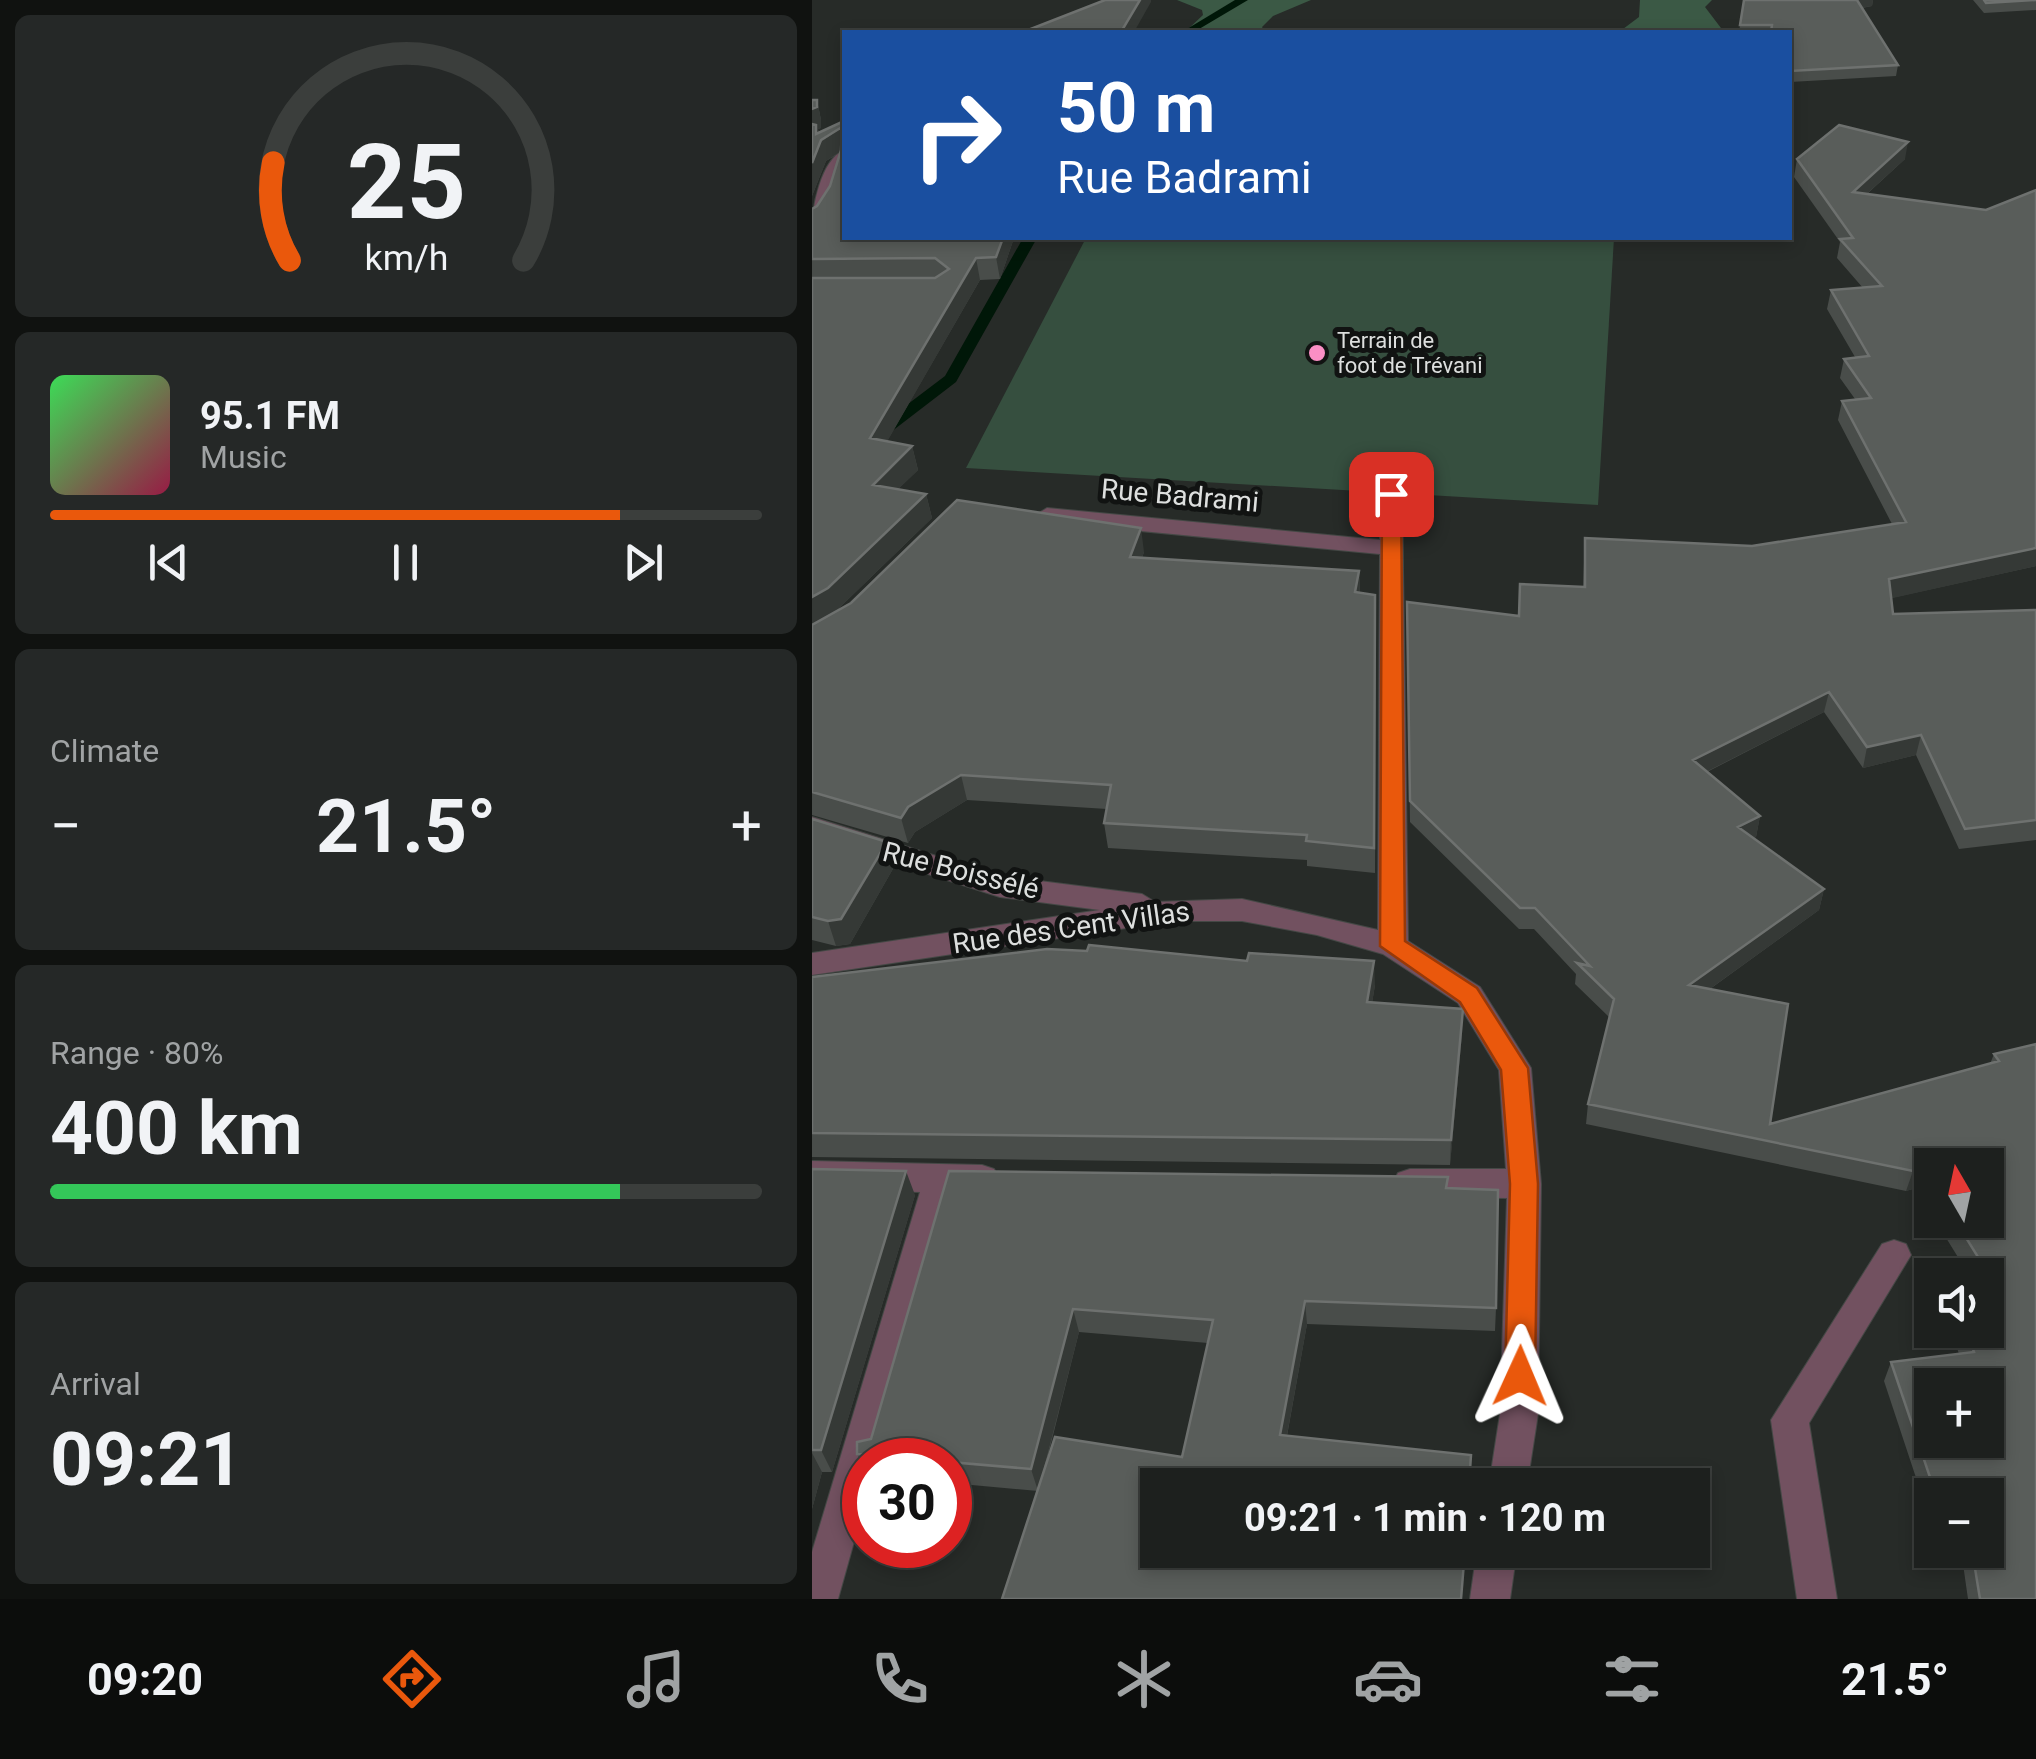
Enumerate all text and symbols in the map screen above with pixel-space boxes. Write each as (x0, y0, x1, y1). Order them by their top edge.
text: 50 m (1057, 67, 1215, 149)
icon: right (892, 70, 1022, 200)
text: 25 (346, 122, 466, 243)
text: Rue Badrami (1057, 151, 1312, 204)
text: km/h (364, 237, 448, 279)
place label: Terrain de foot de Trévani (1337, 328, 1483, 378)
marker: Terrain de foot de Trévani (1306, 342, 1328, 364)
text: 95.1 FM (200, 394, 340, 438)
text: Music (200, 438, 287, 476)
pin (1349, 452, 1434, 537)
icon: arrive (1364, 467, 1419, 522)
street label: Rue Badrami (1100, 472, 1260, 519)
icon: previous (141, 535, 196, 590)
icon: pause (378, 535, 433, 590)
icon: next (616, 535, 671, 590)
text: Climate (50, 732, 159, 770)
text: 21.5° (316, 782, 496, 870)
text: − (50, 794, 81, 858)
text: + (731, 794, 762, 858)
street label: Rue Boissélé (879, 835, 1043, 906)
street label: Rue des Cent Villas (950, 895, 1192, 960)
text: Range · 80% (50, 1034, 223, 1072)
text: 400 km (50, 1084, 303, 1172)
north arrow (1914, 1148, 2004, 1238)
map controls (1914, 1148, 2004, 1568)
button: sound (1914, 1258, 2004, 1348)
position arrow (1468, 1324, 1572, 1428)
text: Arrival (50, 1365, 141, 1403)
button: + (1914, 1368, 2004, 1458)
text: 09:21 (50, 1415, 243, 1503)
speed limit sign: 30 (842, 1438, 972, 1568)
button: − (1914, 1478, 2004, 1568)
text: 09:21 · 1 min · 120 m (1244, 1496, 1606, 1540)
icon: directions (377, 1644, 447, 1714)
icon: music (621, 1644, 691, 1714)
icon: phone (865, 1644, 935, 1714)
icon: climate (1109, 1644, 1179, 1714)
icon: car (1353, 1644, 1423, 1714)
icon: filters (1597, 1644, 1667, 1714)
text: 09:20 (87, 1653, 203, 1706)
text: 21.5° (1841, 1653, 1949, 1706)

